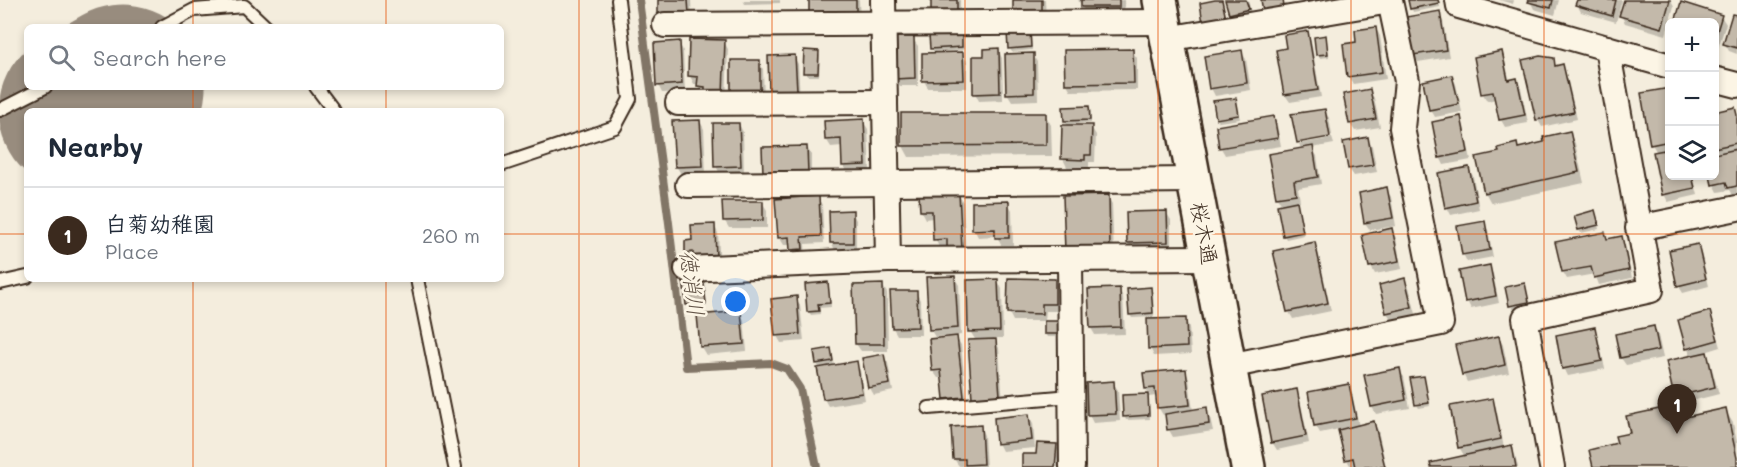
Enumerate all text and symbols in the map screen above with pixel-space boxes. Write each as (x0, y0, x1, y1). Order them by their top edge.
map controls (1665, 18, 1719, 180)
button: + (1665, 18, 1719, 72)
search box (24, 24, 504, 90)
icon: search (45, 41, 78, 74)
text: Search here (93, 43, 227, 72)
button: − (1665, 72, 1719, 126)
button: layers (1665, 126, 1719, 180)
text: Nearby (48, 130, 143, 164)
street label: 桜木通 (1186, 200, 1224, 266)
text: 白菊幼稚園 (105, 209, 215, 238)
text: 1 (63, 222, 72, 248)
text: 260 m (422, 222, 480, 248)
text: Place (105, 238, 159, 264)
water label: 徳消川 (675, 248, 711, 318)
your location (721, 287, 750, 316)
pin: 1 (1658, 384, 1696, 434)

